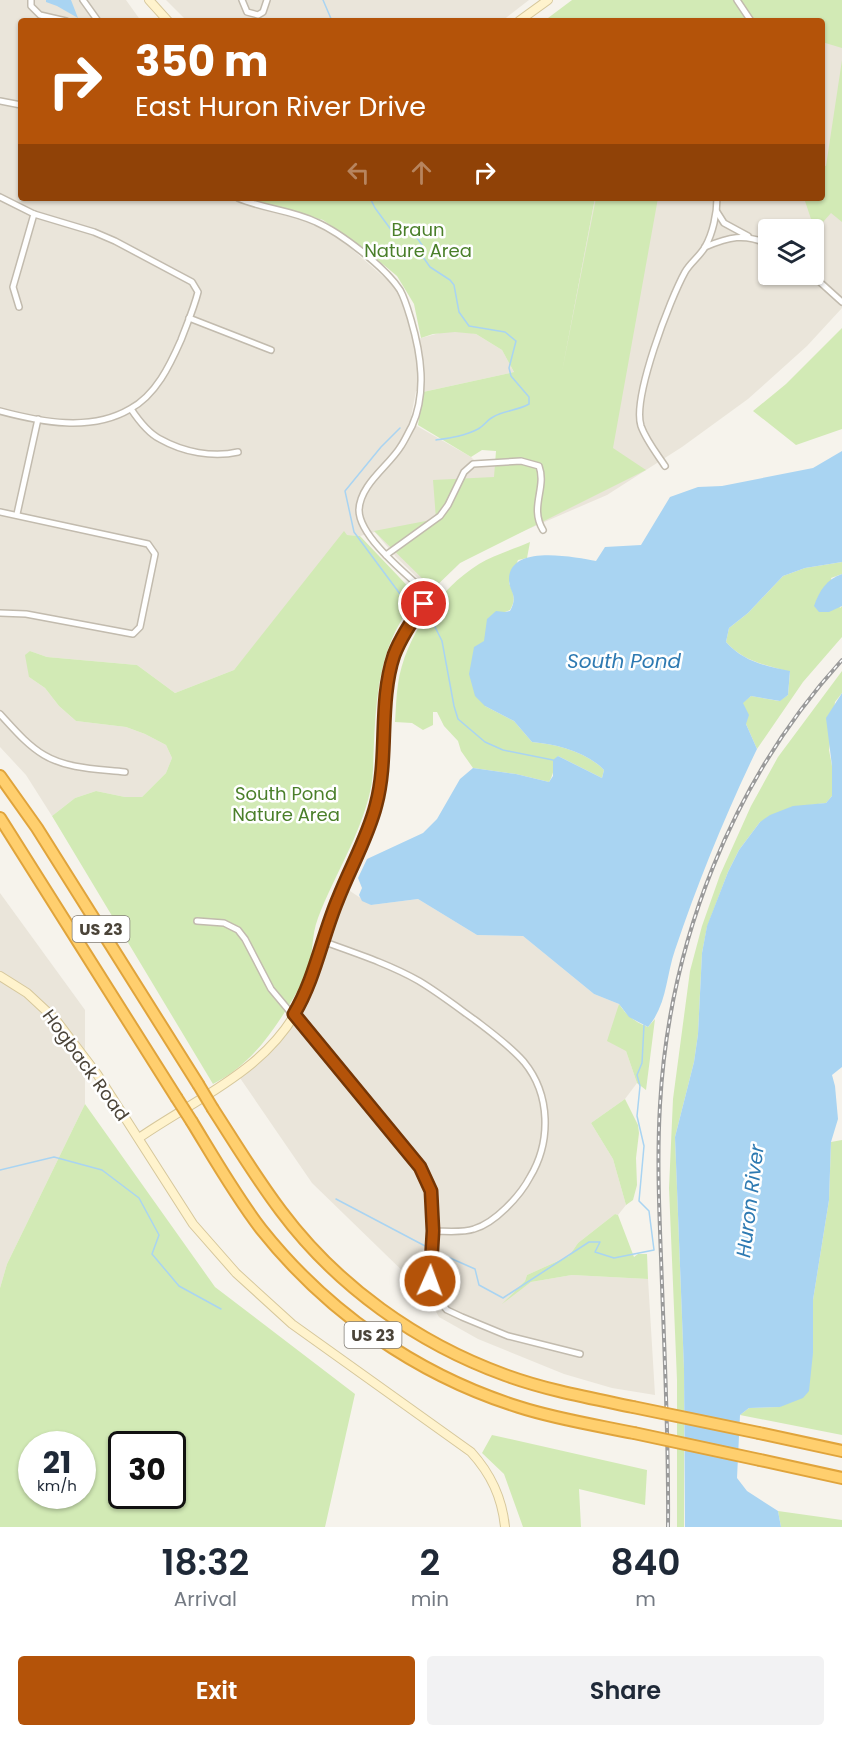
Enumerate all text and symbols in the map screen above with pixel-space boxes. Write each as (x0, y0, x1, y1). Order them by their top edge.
text: 350 m (135, 32, 268, 91)
icon: right (36, 42, 114, 120)
text: East Huron River Drive (135, 88, 426, 125)
icon: left (342, 156, 375, 189)
icon: ahead (405, 156, 438, 189)
icon: right (468, 156, 501, 189)
park label: Braun Nature Area (364, 217, 472, 263)
map controls (758, 219, 824, 285)
button: layers (758, 219, 824, 285)
pin (398, 578, 449, 629)
icon: arrive (407, 587, 440, 620)
water label: South Pond (567, 647, 681, 675)
park label: South Pond Nature Area (232, 781, 340, 827)
road number: US 23 (72, 916, 130, 942)
street label: Hogback Road (37, 1004, 135, 1126)
water label: Huron River (729, 1142, 771, 1259)
position arrow (398, 1249, 462, 1313)
road number: US 23 (344, 1322, 401, 1348)
speed limit sign: 30 (108, 1431, 186, 1509)
text: 21 (43, 1441, 71, 1484)
text: km/h (37, 1475, 77, 1496)
text: 18:32 (161, 1537, 249, 1588)
text: 2 (420, 1537, 440, 1588)
text: 840 (610, 1537, 681, 1588)
text: Arrival (174, 1585, 237, 1613)
text: min (411, 1585, 449, 1613)
text: m (635, 1585, 656, 1613)
button: Exit (18, 1656, 415, 1725)
button: Share (427, 1656, 824, 1725)

